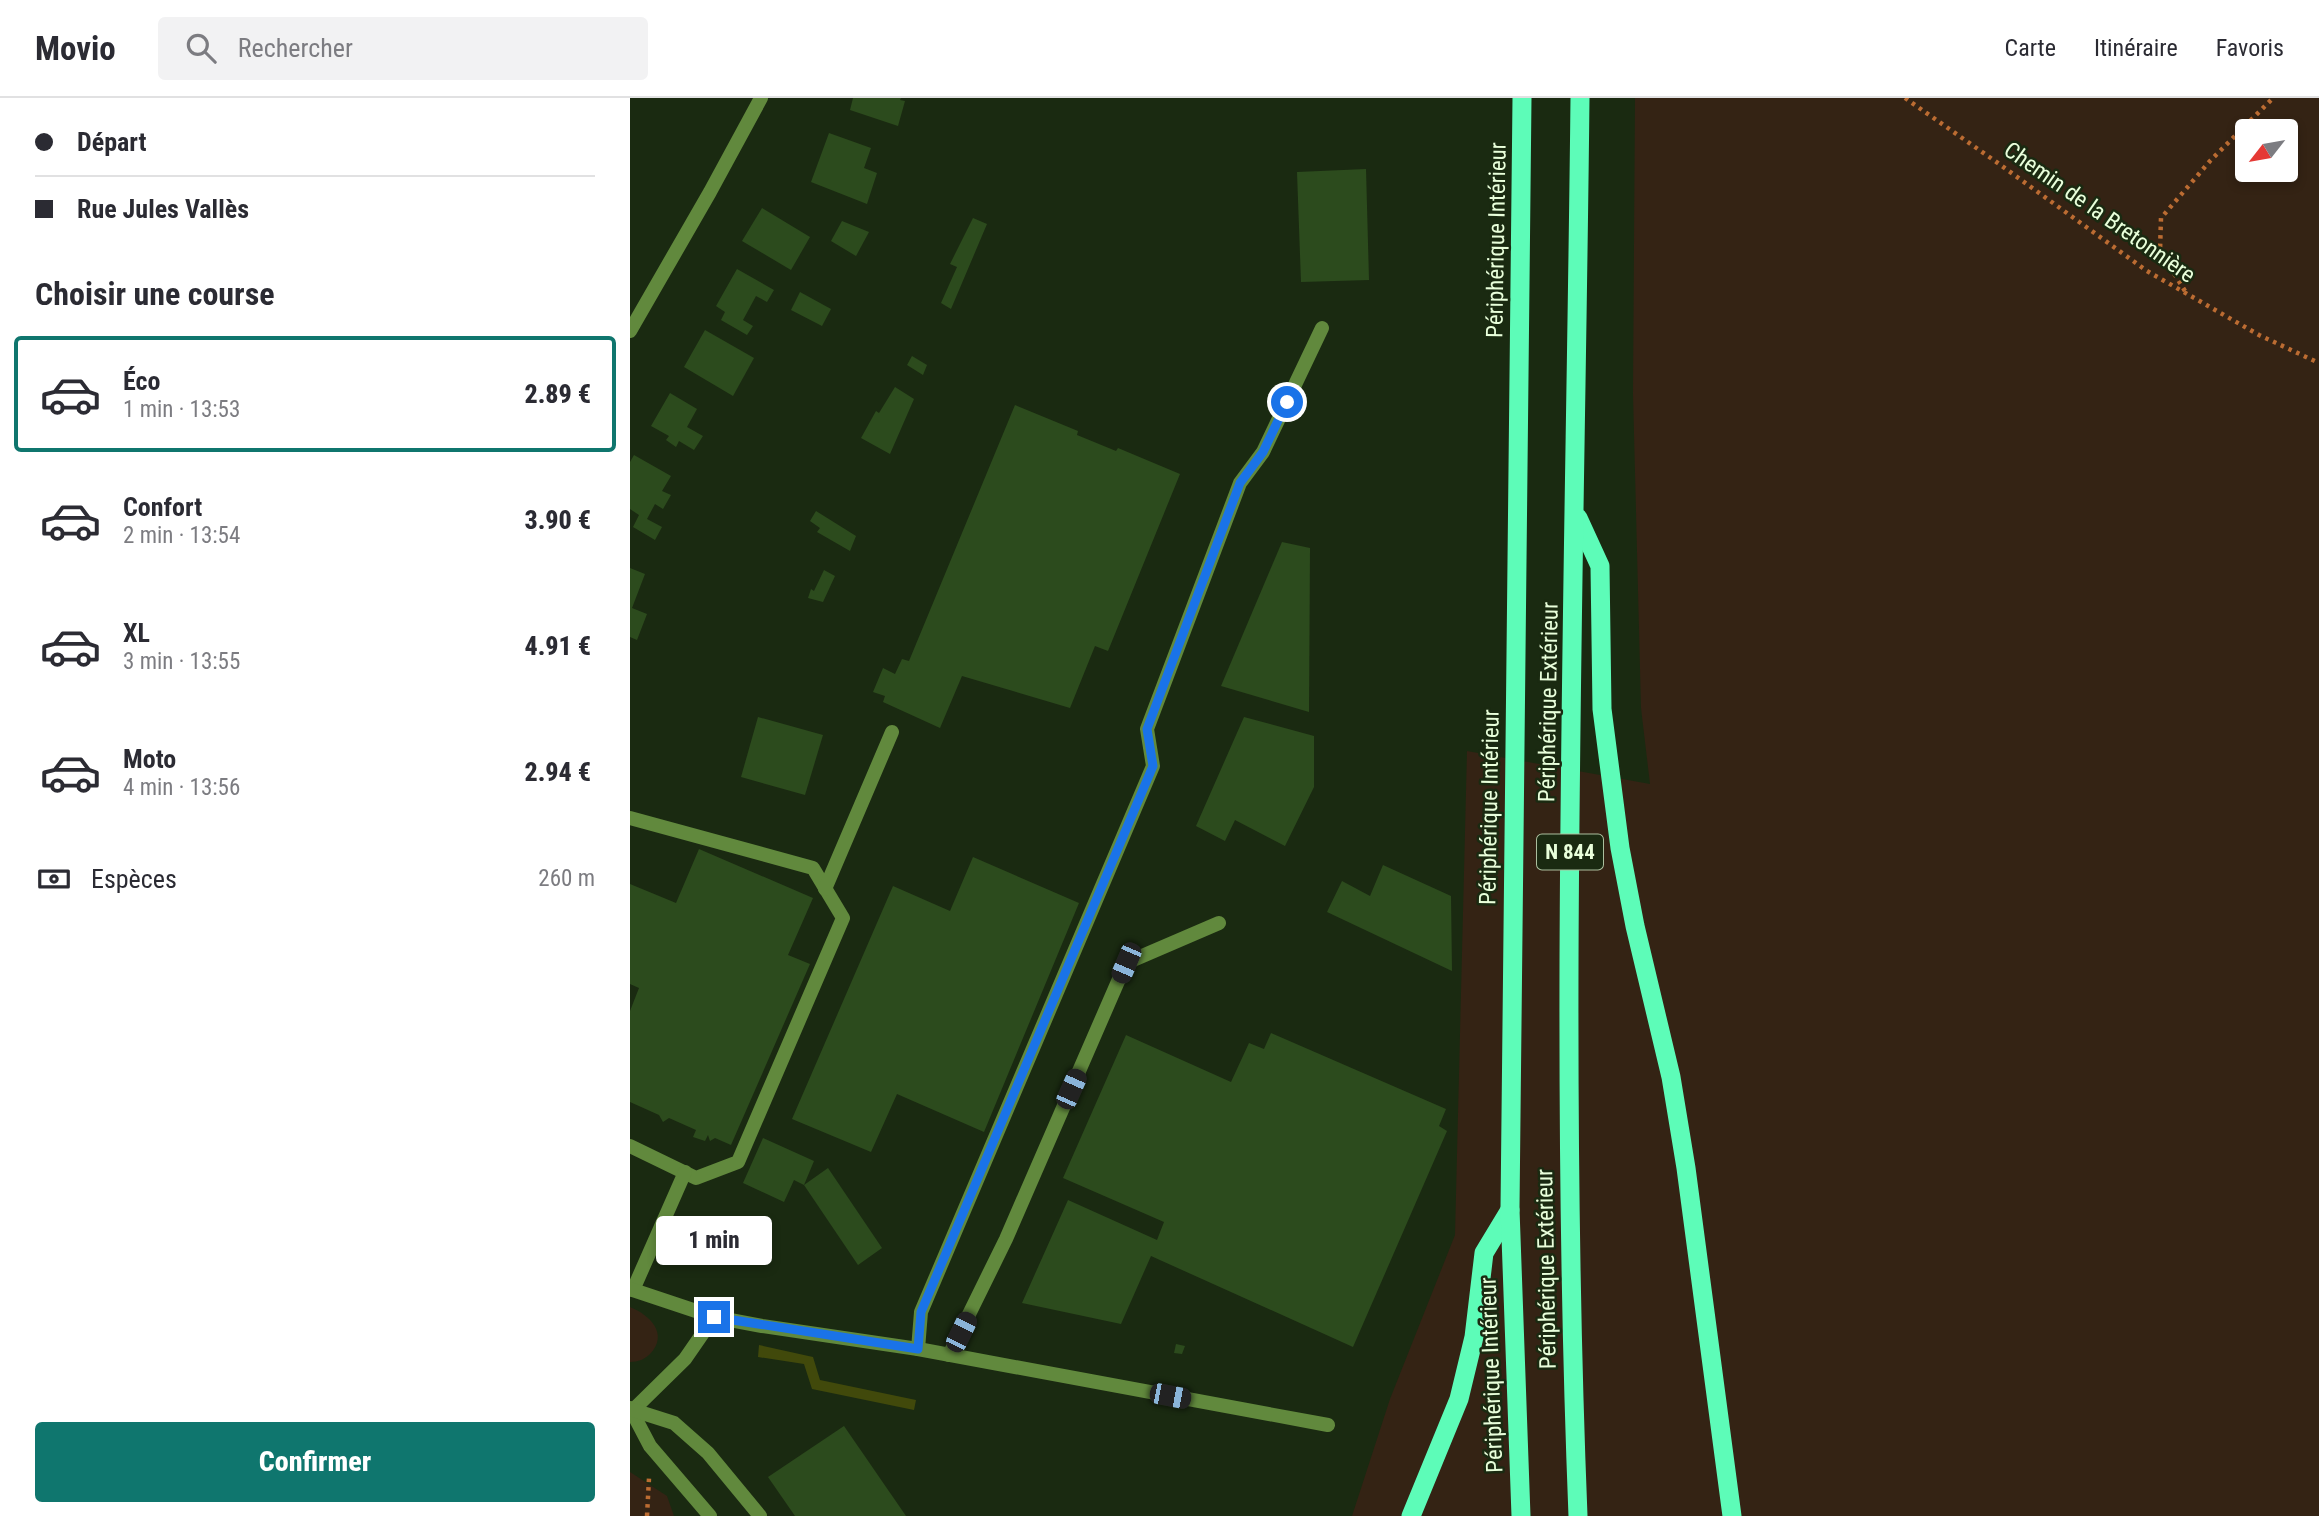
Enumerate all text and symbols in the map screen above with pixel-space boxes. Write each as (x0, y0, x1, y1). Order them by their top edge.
search box (158, 17, 648, 80)
text: Movio (35, 29, 116, 68)
icon: search (182, 29, 220, 67)
text: Rechercher (238, 33, 353, 63)
text: Carte (2005, 34, 2056, 62)
text: Itinéraire (2094, 34, 2178, 62)
text: Favoris (2216, 34, 2284, 62)
north arrow (2235, 119, 2298, 182)
map controls (2235, 119, 2298, 182)
text: Départ (77, 127, 146, 157)
street label: Chemin de la Bretonnière (1999, 136, 2201, 289)
street label: Périphérique Intérieur (1481, 142, 1512, 338)
text: Rue Jules Vallès (77, 194, 249, 224)
text: Choisir une course (35, 275, 275, 313)
icon: car (39, 363, 102, 426)
text: Éco (123, 366, 160, 396)
text: 2.89 € (524, 379, 591, 409)
route start (1271, 386, 1303, 418)
text: 1 min · 13:53 (123, 396, 240, 423)
icon: car (39, 489, 102, 552)
text: Confort (123, 492, 202, 522)
text: 3.90 € (524, 505, 591, 535)
text: 2 min · 13:54 (123, 522, 240, 549)
street label: Périphérique Extérieur (1533, 602, 1564, 802)
icon: car (39, 615, 102, 678)
text: XL (123, 618, 150, 648)
text: 4.91 € (524, 631, 591, 661)
text: 3 min · 13:55 (123, 648, 240, 675)
street label: Périphérique Intérieur (1474, 709, 1505, 905)
icon: car (39, 741, 102, 804)
text: Moto (123, 744, 176, 774)
text: 2.94 € (524, 757, 591, 787)
text: 4 min · 13:56 (123, 774, 240, 801)
road number: N 844 (1537, 834, 1603, 870)
icon: cash (35, 860, 73, 898)
text: Espèces (91, 864, 177, 894)
text: 260 m (538, 865, 595, 892)
car (1109, 940, 1144, 986)
car (1053, 1066, 1090, 1112)
street label: Périphérique Extérieur (1531, 1169, 1562, 1369)
callout: 1 min (656, 1216, 772, 1264)
text: 1 min (688, 1227, 740, 1254)
street label: Périphérique Intérieur (1475, 1277, 1508, 1473)
route end (698, 1301, 730, 1333)
car (943, 1309, 980, 1355)
car (1148, 1382, 1193, 1410)
button: Confirmer (35, 1422, 595, 1502)

